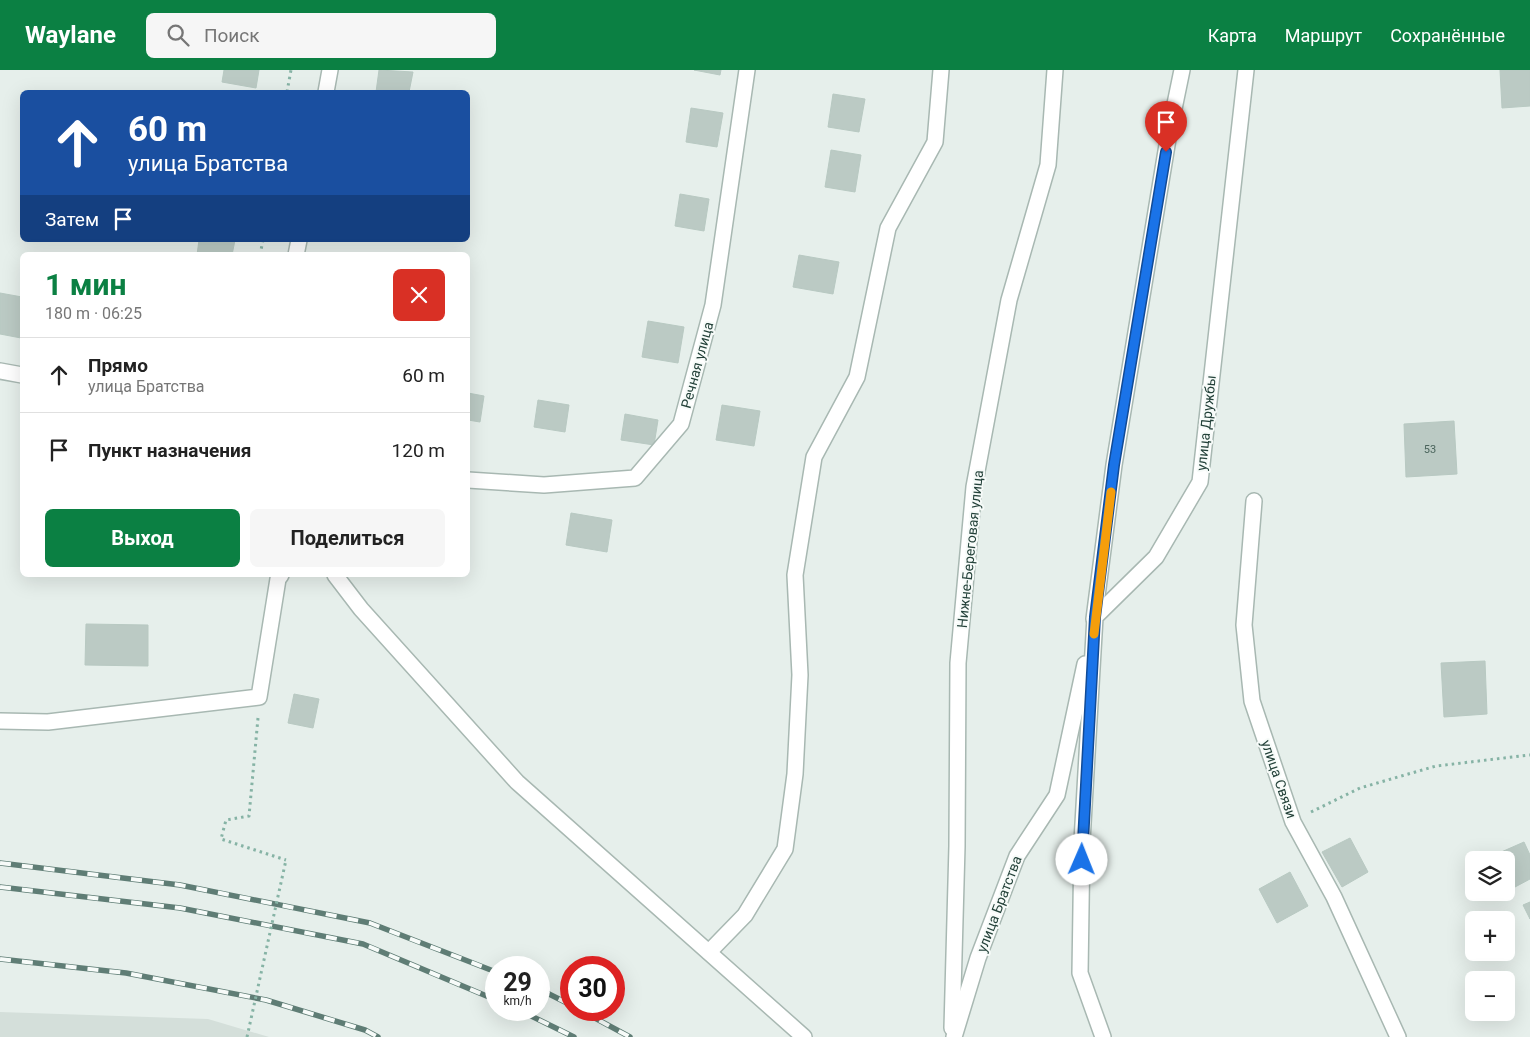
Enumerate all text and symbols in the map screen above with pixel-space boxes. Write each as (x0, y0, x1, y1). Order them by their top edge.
search box (146, 13, 496, 58)
text: Waylane (25, 21, 116, 49)
icon: search (164, 21, 192, 49)
text: Поиск (204, 24, 260, 47)
text: Карта (1208, 25, 1257, 46)
text: Маршрут (1285, 25, 1362, 46)
text: Сохранённые (1390, 25, 1505, 46)
pin (1145, 101, 1187, 152)
icon: arrive (1152, 108, 1180, 136)
text: 60 m (128, 109, 207, 150)
icon: ahead (45, 110, 110, 175)
text: улица Братства (128, 151, 288, 176)
icon: arrive (109, 205, 137, 233)
text: Затем (45, 208, 99, 231)
text: 1 мин (45, 267, 126, 302)
button: close (393, 269, 445, 321)
text: 180 m · 06:25 (45, 304, 142, 323)
street label: Речная улица (678, 320, 716, 410)
text: Прямо (88, 354, 148, 377)
icon: ahead (45, 361, 73, 389)
text: 60 m (402, 364, 445, 387)
street label: улица Дружбы (1193, 374, 1219, 472)
text: улица Братства (88, 377, 205, 396)
icon: arrive (45, 436, 73, 464)
text: Пункт назначения (88, 439, 251, 462)
text: 120 m (392, 439, 445, 462)
house number: 53 (1424, 443, 1436, 456)
street label: Нижне-Береговая улица (954, 469, 986, 629)
button: Выход (45, 509, 240, 567)
button: Поделиться (250, 509, 445, 567)
street label: улица Связи (1258, 738, 1300, 820)
position arrow (1055, 833, 1107, 885)
map controls (1465, 851, 1515, 1021)
button: layers (1465, 851, 1515, 901)
street label: улица Братства (973, 854, 1025, 954)
button: + (1465, 911, 1515, 961)
speed limit sign: 30 (560, 956, 625, 1021)
text: 29 (503, 968, 532, 997)
button: − (1465, 971, 1515, 1021)
text: km/h (503, 994, 532, 1008)

